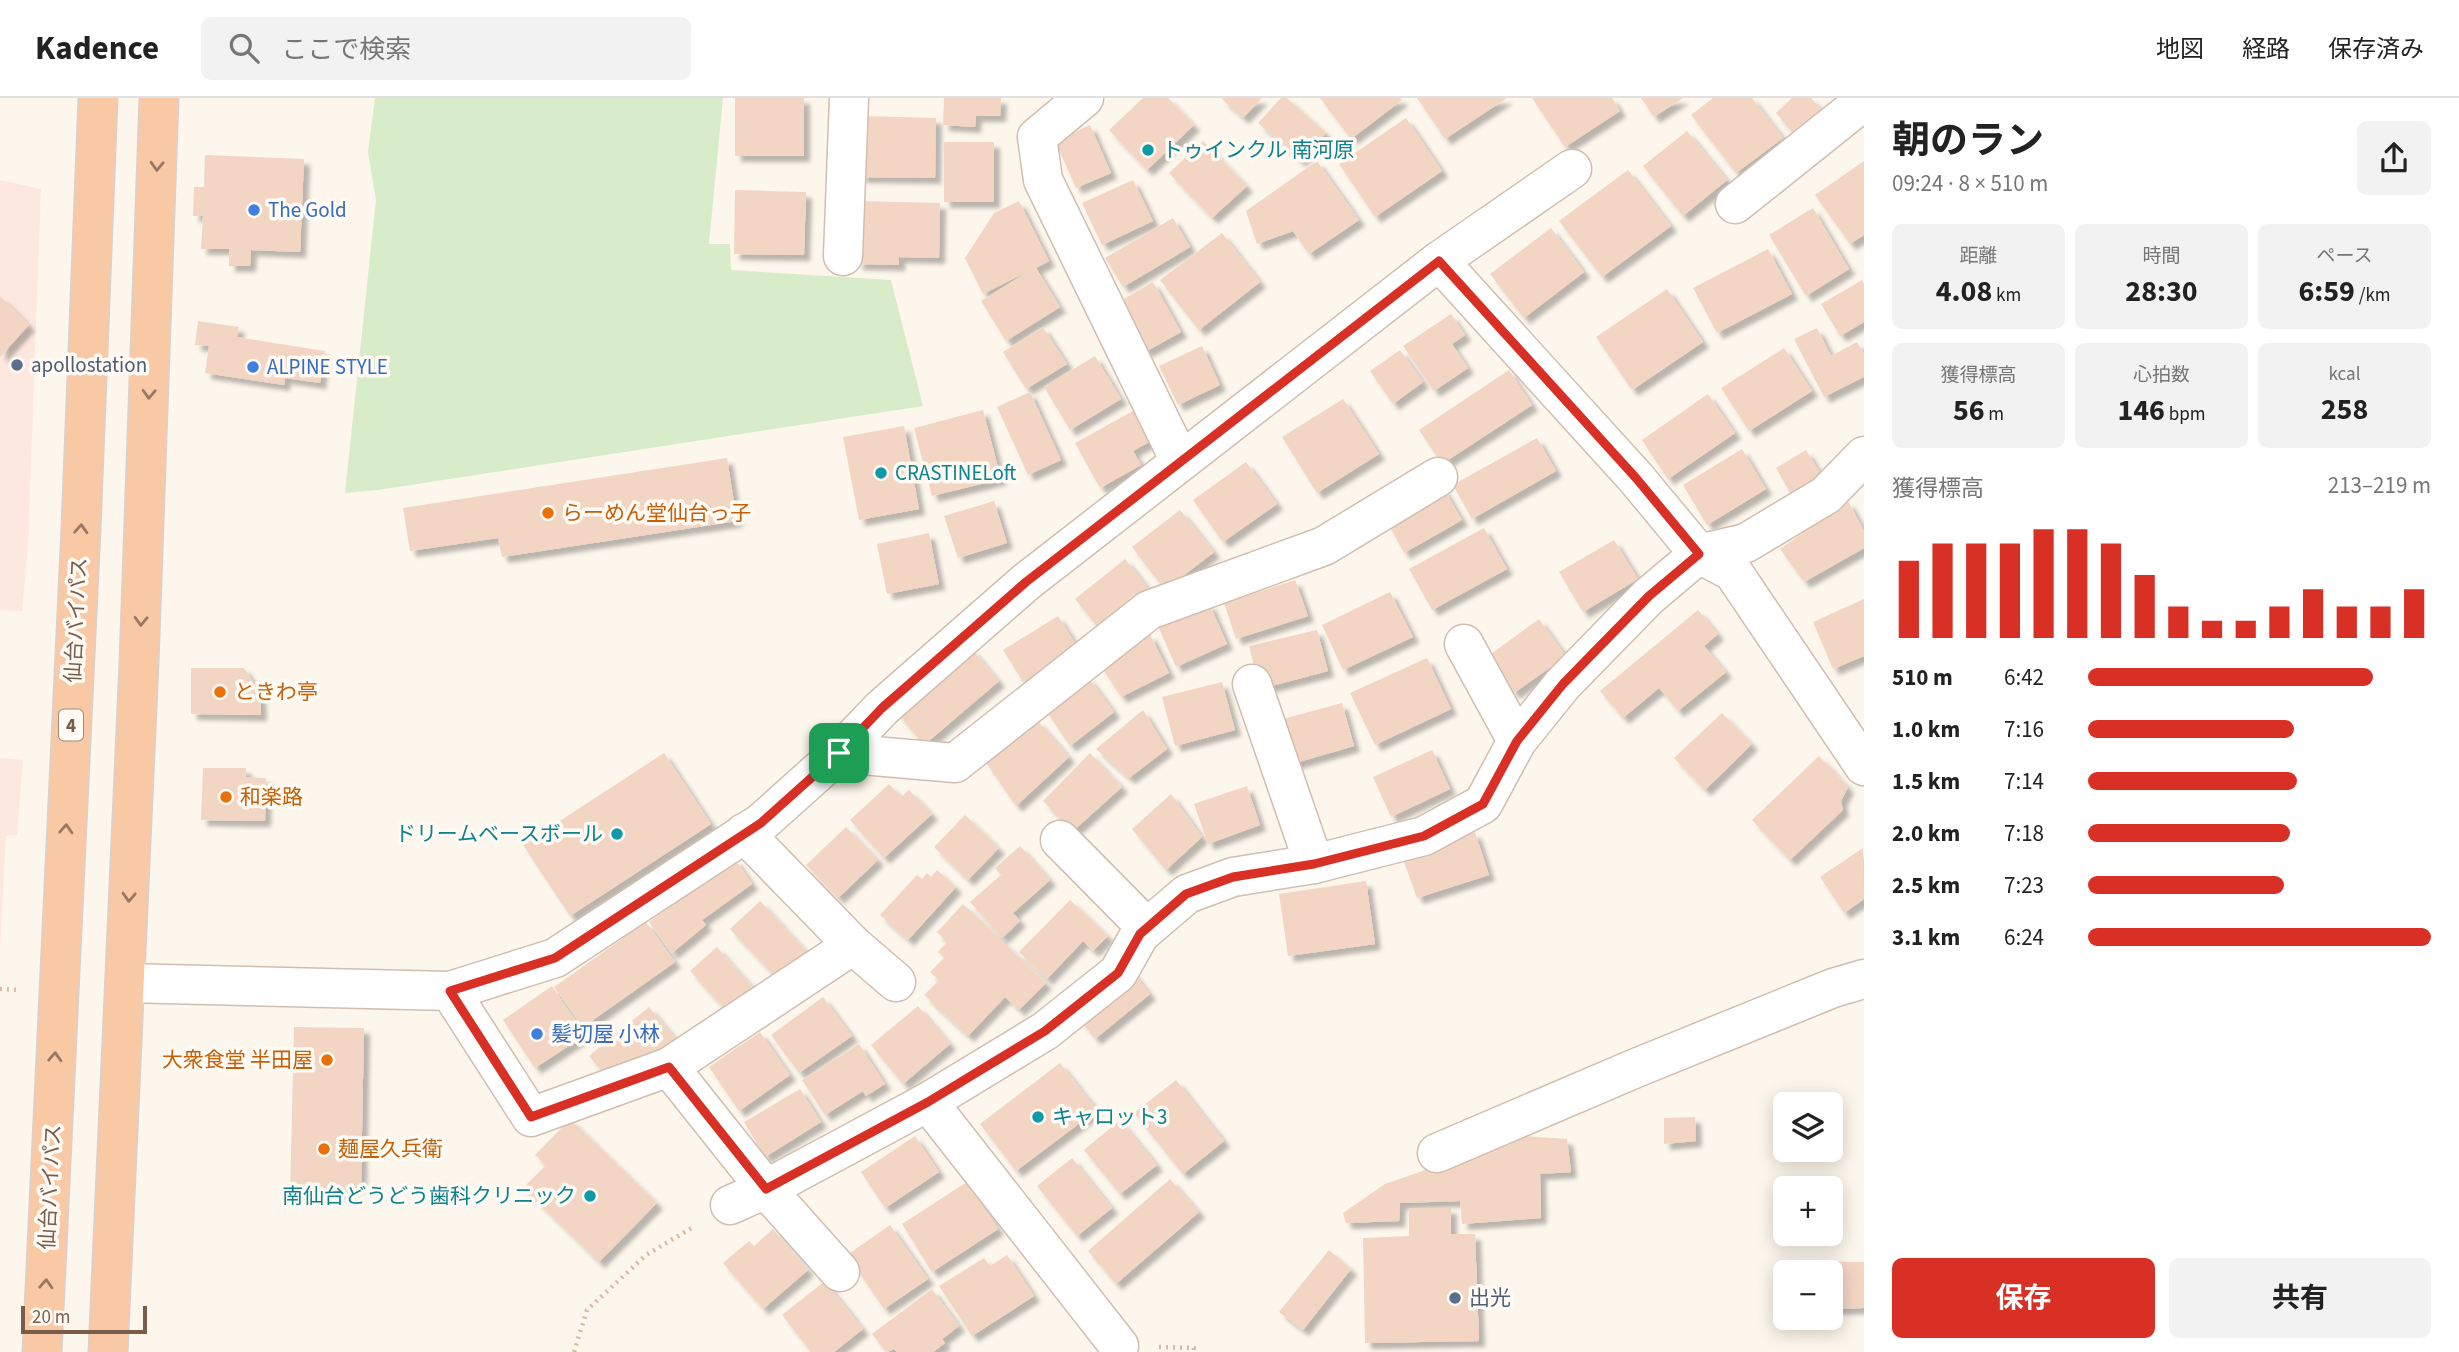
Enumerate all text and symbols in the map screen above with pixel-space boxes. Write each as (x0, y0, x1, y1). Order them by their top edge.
search box (201, 17, 691, 80)
text: Kadence (35, 25, 159, 72)
icon: search (225, 29, 263, 67)
text: ここで検索 (281, 31, 411, 68)
text: 地図 (2156, 32, 2204, 67)
text: 経路 (2242, 32, 2290, 67)
text: 保存済み (2328, 32, 2424, 67)
text: 朝のラン (1892, 114, 2044, 168)
button: share (2357, 121, 2431, 195)
place label: トゥインクル 南河原 (1162, 135, 1355, 165)
marker: トゥインクル 南河原 (1140, 142, 1156, 158)
one-way arrow (149, 161, 164, 172)
text: 09:24 · 8 × 510 m (1892, 167, 2048, 200)
place label: The Gold (268, 195, 347, 225)
marker: The Gold (246, 202, 262, 218)
text: 距離 (1959, 243, 1998, 270)
text: 時間 (2142, 243, 2181, 270)
text: ペース (2316, 243, 2373, 270)
text: 4.08 (1936, 270, 1992, 313)
text: 28:30 (2125, 270, 2198, 313)
text: 6:59 (2298, 270, 2355, 313)
text: km (1992, 282, 2021, 309)
text: /km (2355, 282, 2391, 309)
place label: apollostation (31, 350, 147, 380)
place label: ALPINE STYLE (267, 352, 388, 382)
marker: apollostation (9, 357, 25, 373)
marker: ALPINE STYLE (245, 359, 261, 375)
text: kcal (2329, 361, 2360, 388)
text: 獲得標高 (1940, 362, 2017, 389)
text: 心拍数 (2133, 362, 2190, 389)
one-way arrow (141, 388, 156, 399)
text: 258 (2321, 388, 2368, 431)
text: 56 (1953, 389, 1985, 432)
text: 146 (2117, 389, 2165, 432)
text: m (1985, 401, 2004, 428)
text: bpm (2165, 401, 2206, 428)
place label: CRASTINELoft (895, 458, 1017, 488)
marker: CRASTINELoft (873, 465, 889, 481)
text: 213–219 m (2328, 469, 2431, 502)
text: 獲得標高 (1892, 472, 1984, 505)
place label: らーめん堂仙台っ子 (562, 498, 751, 528)
marker: らーめん堂仙台っ子 (540, 505, 556, 521)
one-way arrow (73, 523, 88, 534)
street label: 仙台バイパス (58, 557, 94, 683)
one-way arrow (133, 616, 148, 627)
text: 510 m (1892, 661, 1953, 694)
text: 6:42 (2004, 661, 2044, 694)
place label: ときわ亭 (234, 677, 318, 707)
marker: ときわ亭 (212, 684, 228, 700)
road number: 4 (59, 710, 83, 740)
text: 1.0 km (1892, 713, 1960, 746)
text: 7:16 (2004, 713, 2044, 746)
pin (809, 723, 869, 783)
icon: arrive (820, 734, 858, 772)
text: 1.5 km (1892, 765, 1960, 798)
text: 7:14 (2004, 765, 2044, 798)
place label: 和楽路 (240, 782, 303, 812)
marker: 和楽路 (218, 789, 234, 805)
text: 2.0 km (1892, 817, 1960, 850)
text: 7:18 (2004, 817, 2044, 850)
place label: ドリームベースボール (395, 819, 603, 849)
one-way arrow (59, 824, 74, 835)
marker: ドリームベースボール (609, 826, 625, 842)
text: 2.5 km (1892, 869, 1960, 902)
text: 7:23 (2004, 869, 2044, 902)
one-way arrow (121, 892, 136, 903)
text: 3.1 km (1892, 921, 1960, 954)
text: 6:24 (2004, 921, 2044, 954)
place label: 髪切屋 小林 (551, 1019, 660, 1049)
marker: 髪切屋 小林 (529, 1026, 545, 1042)
place label: 大衆食堂 半田屋 (162, 1045, 313, 1075)
one-way arrow (48, 1051, 63, 1062)
marker: 大衆食堂 半田屋 (319, 1052, 335, 1068)
map controls (1773, 1092, 1843, 1330)
button: layers (1773, 1092, 1843, 1162)
place label: キャロット3 (1052, 1102, 1167, 1132)
marker: キャロット3 (1030, 1109, 1046, 1125)
street label: 仙台バイパス (32, 1124, 68, 1250)
place label: 麺屋久兵衛 (338, 1134, 443, 1164)
marker: 麺屋久兵衛 (316, 1141, 332, 1157)
button: + (1773, 1176, 1843, 1246)
place label: 南仙台どうどう歯科クリニック (282, 1181, 576, 1211)
marker: 南仙台どうどう歯科クリニック (582, 1188, 598, 1204)
button: 保存 (1892, 1258, 2155, 1338)
button: 共有 (2169, 1258, 2431, 1338)
button: − (1773, 1260, 1843, 1330)
one-way arrow (38, 1278, 53, 1289)
place label: 出光 (1469, 1283, 1511, 1313)
marker: 出光 (1447, 1290, 1463, 1306)
scale bar (21, 1303, 147, 1335)
text: 20 m (32, 1304, 70, 1331)

